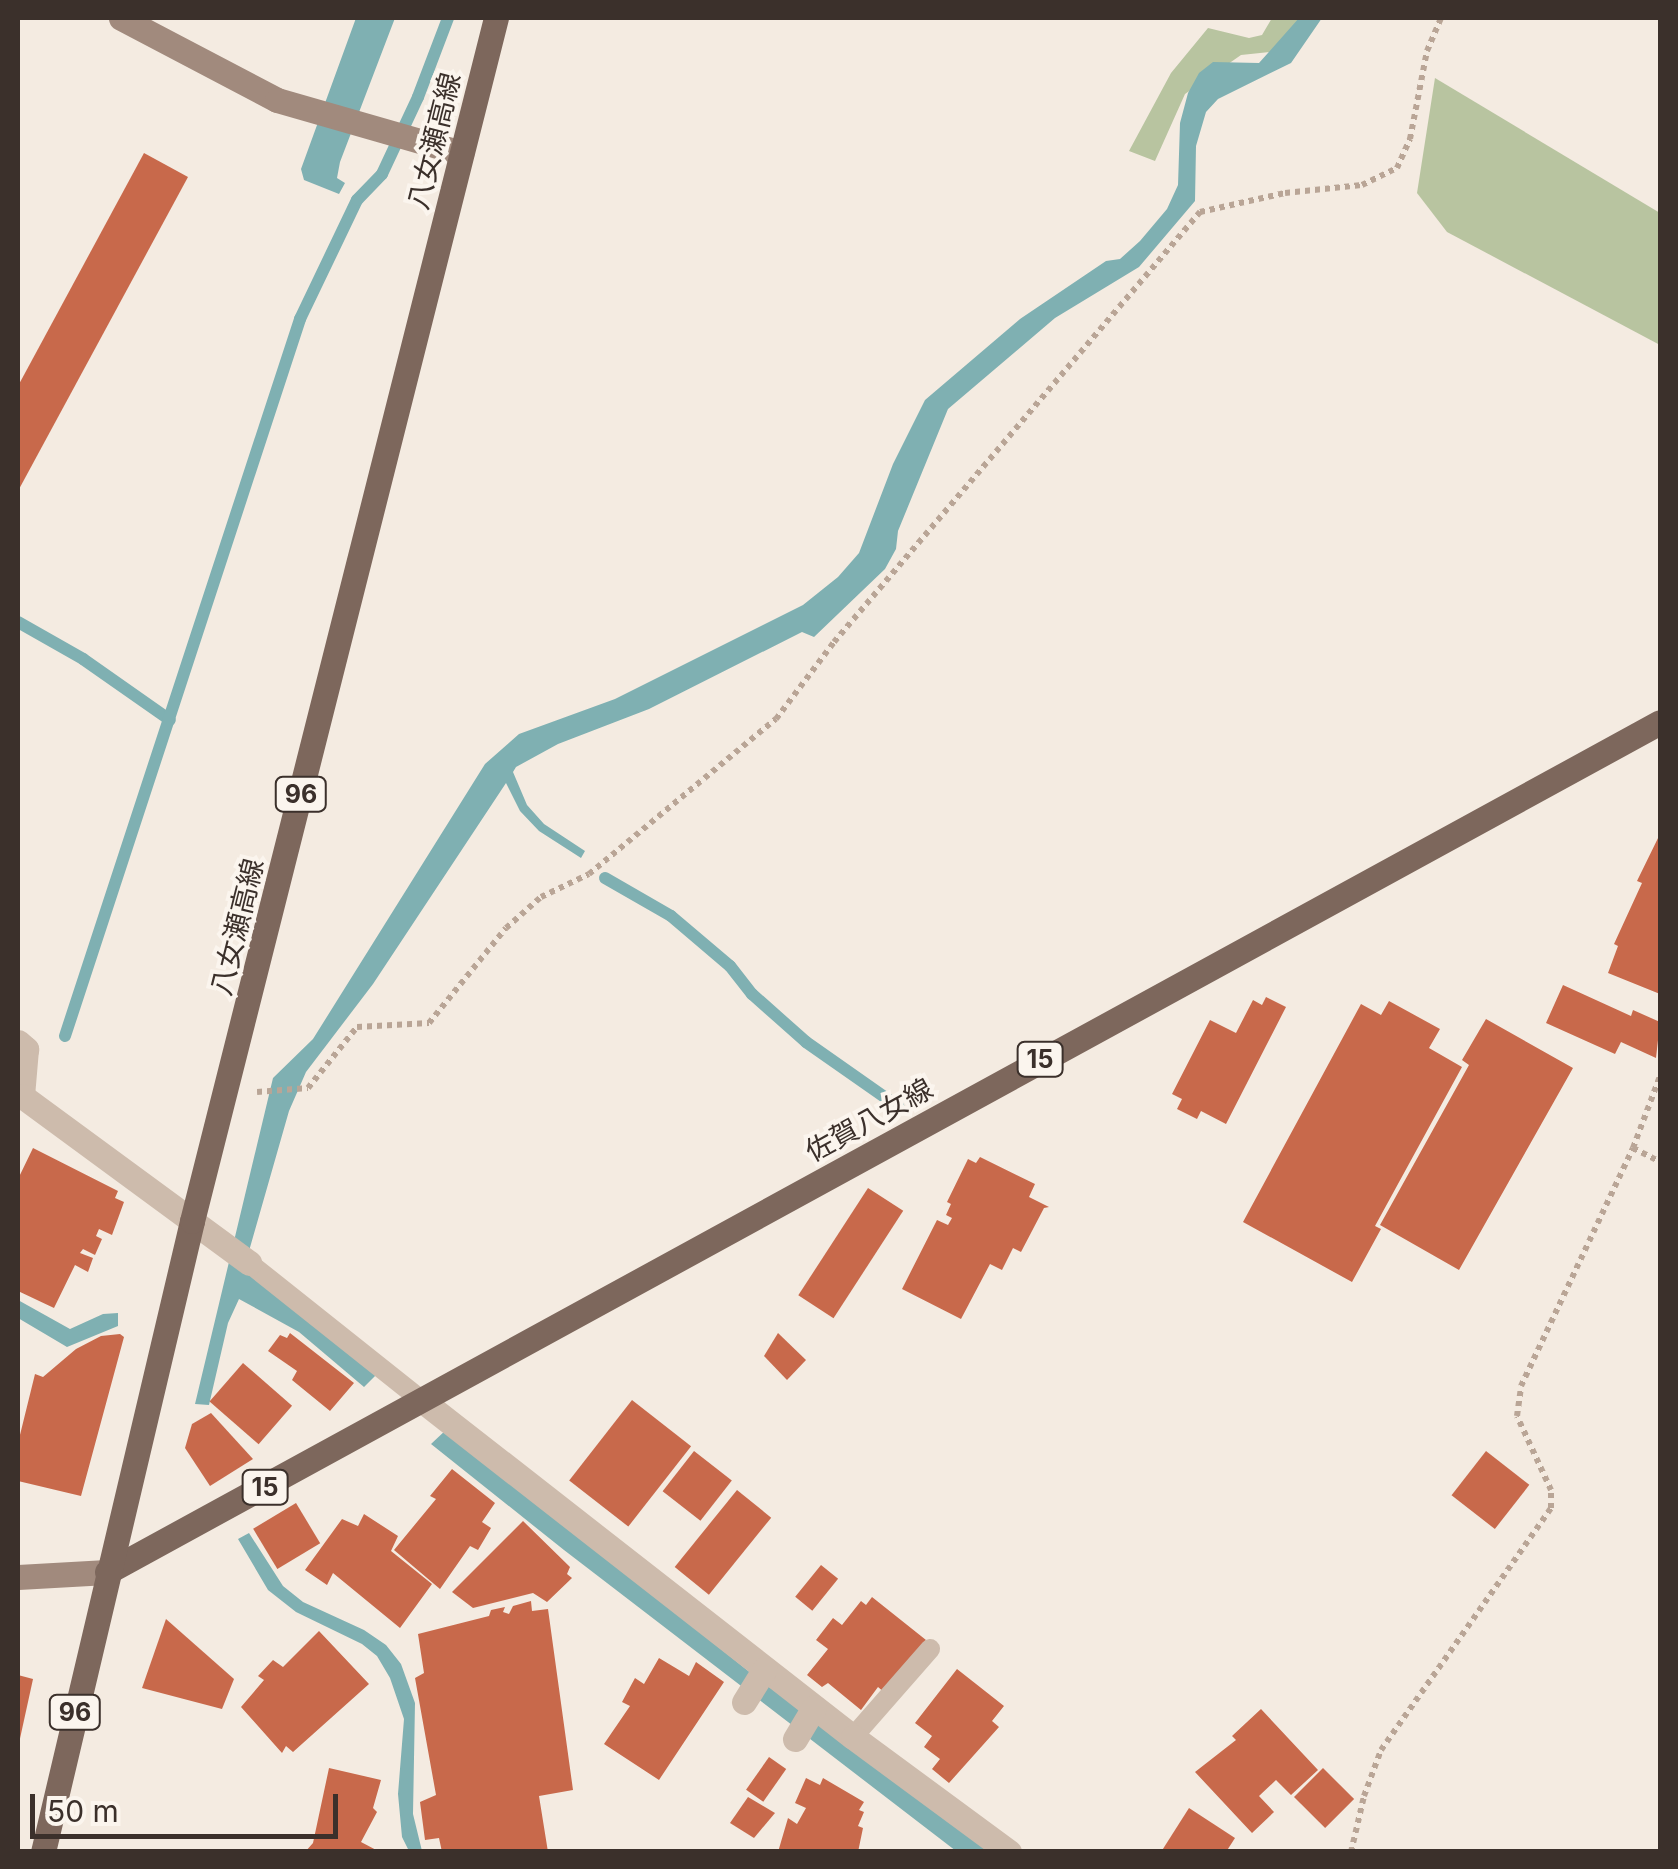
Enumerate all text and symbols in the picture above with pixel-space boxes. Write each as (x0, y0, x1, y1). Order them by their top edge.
street label: 八女瀬高線 (401, 69, 467, 213)
road number: 96 (274, 774, 328, 814)
street label: 八女瀬高線 (204, 855, 270, 999)
road number: 15 (1015, 1039, 1065, 1079)
street label: 佐賀八女線 (800, 1071, 938, 1169)
road number: 15 (240, 1467, 290, 1507)
road number: 96 (48, 1692, 102, 1732)
scale bar (35, 1774, 342, 1836)
text: 50 m (47, 1793, 119, 1829)

